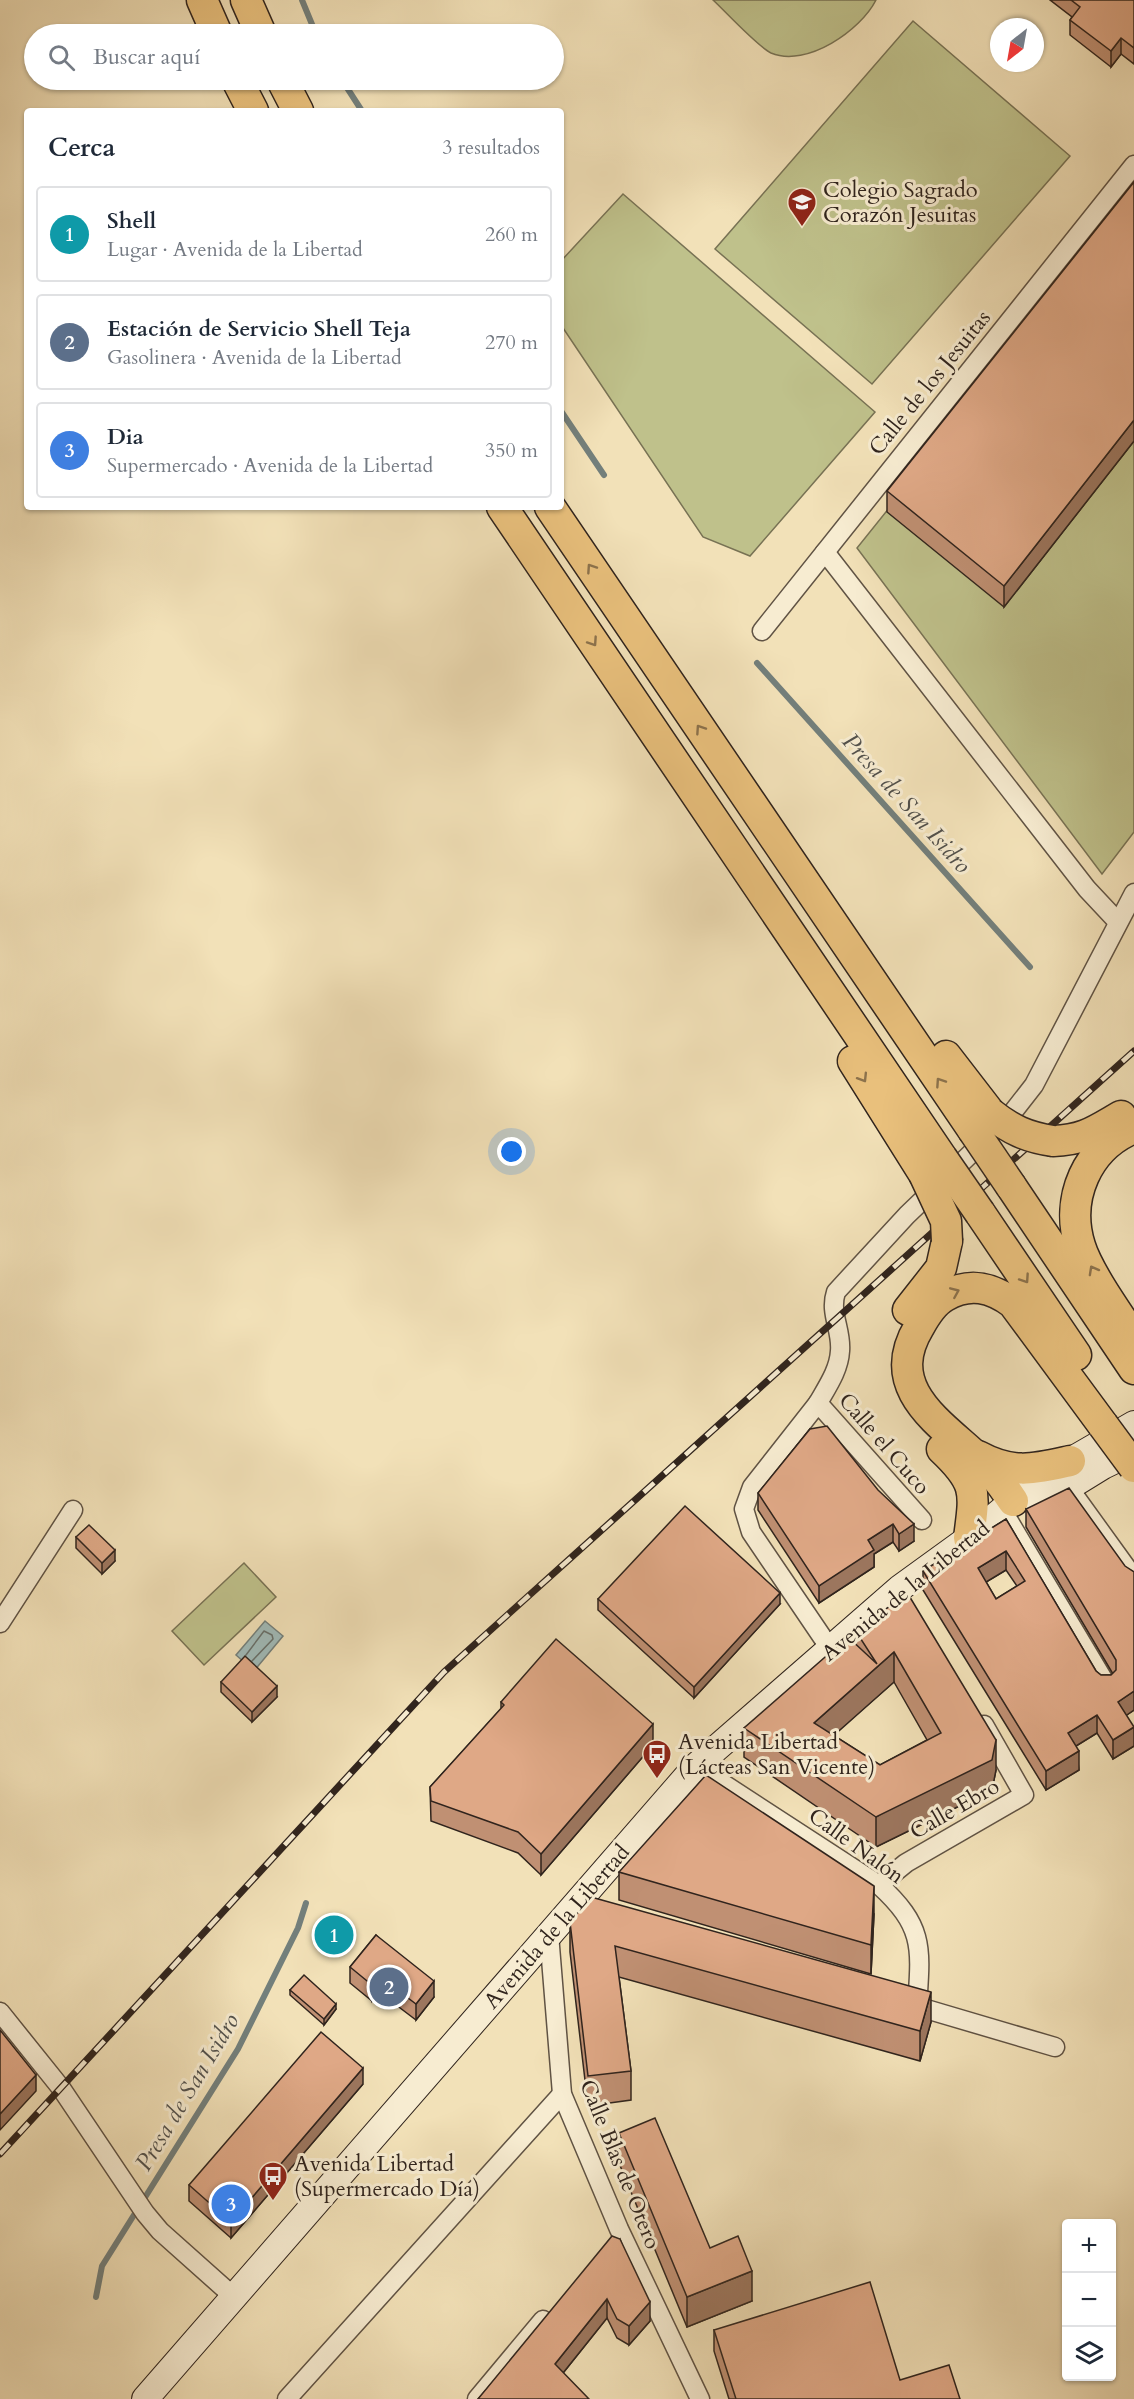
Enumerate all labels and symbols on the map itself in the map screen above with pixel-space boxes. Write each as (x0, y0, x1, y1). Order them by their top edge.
north arrow (990, 18, 1044, 72)
place label: Colegio Sagrado Corazón Jesuitas (823, 175, 978, 230)
school or university icon: Colegio Sagrado Corazón Jesuitas (786, 186, 818, 228)
street label: Calle de los Jesuitas (862, 304, 998, 461)
one-way arrow (587, 563, 598, 574)
one-way arrow (586, 636, 597, 647)
one-way arrow (696, 725, 707, 736)
water label: Presa de San Isidro (835, 726, 979, 881)
one-way arrow (856, 1072, 868, 1082)
one-way arrow (936, 1077, 947, 1088)
your location (497, 1137, 526, 1166)
one-way arrow (1089, 1266, 1100, 1276)
one-way arrow (1018, 1272, 1029, 1283)
one-way arrow (948, 1287, 959, 1299)
street label: Calle el Cuco (832, 1386, 937, 1501)
street label: Avenida de la Libertad (815, 1513, 996, 1668)
place label: Avenida Libertad (Lácteas San Vicente) (678, 1727, 875, 1782)
bus stop icon: Avenida Libertad (Lácteas San Vicente) (641, 1738, 673, 1780)
street label: Calle Ebro (904, 1771, 1005, 1847)
street label: Calle Nalón (802, 1801, 911, 1891)
street label: Avenida de la Libertad (477, 1838, 637, 2015)
pin: 1 (314, 1912, 354, 1958)
pin: 2 (370, 1964, 408, 2010)
water label: Presa de San Isidro (127, 2007, 248, 2177)
street label: Calle Blas de Otero (572, 2075, 668, 2254)
place label: Avenida Libertad (Supermercado Día) (294, 2149, 480, 2204)
bus stop icon: Avenida Libertad (Supermercado Día) (257, 2160, 289, 2202)
pin: 3 (212, 2182, 250, 2226)

